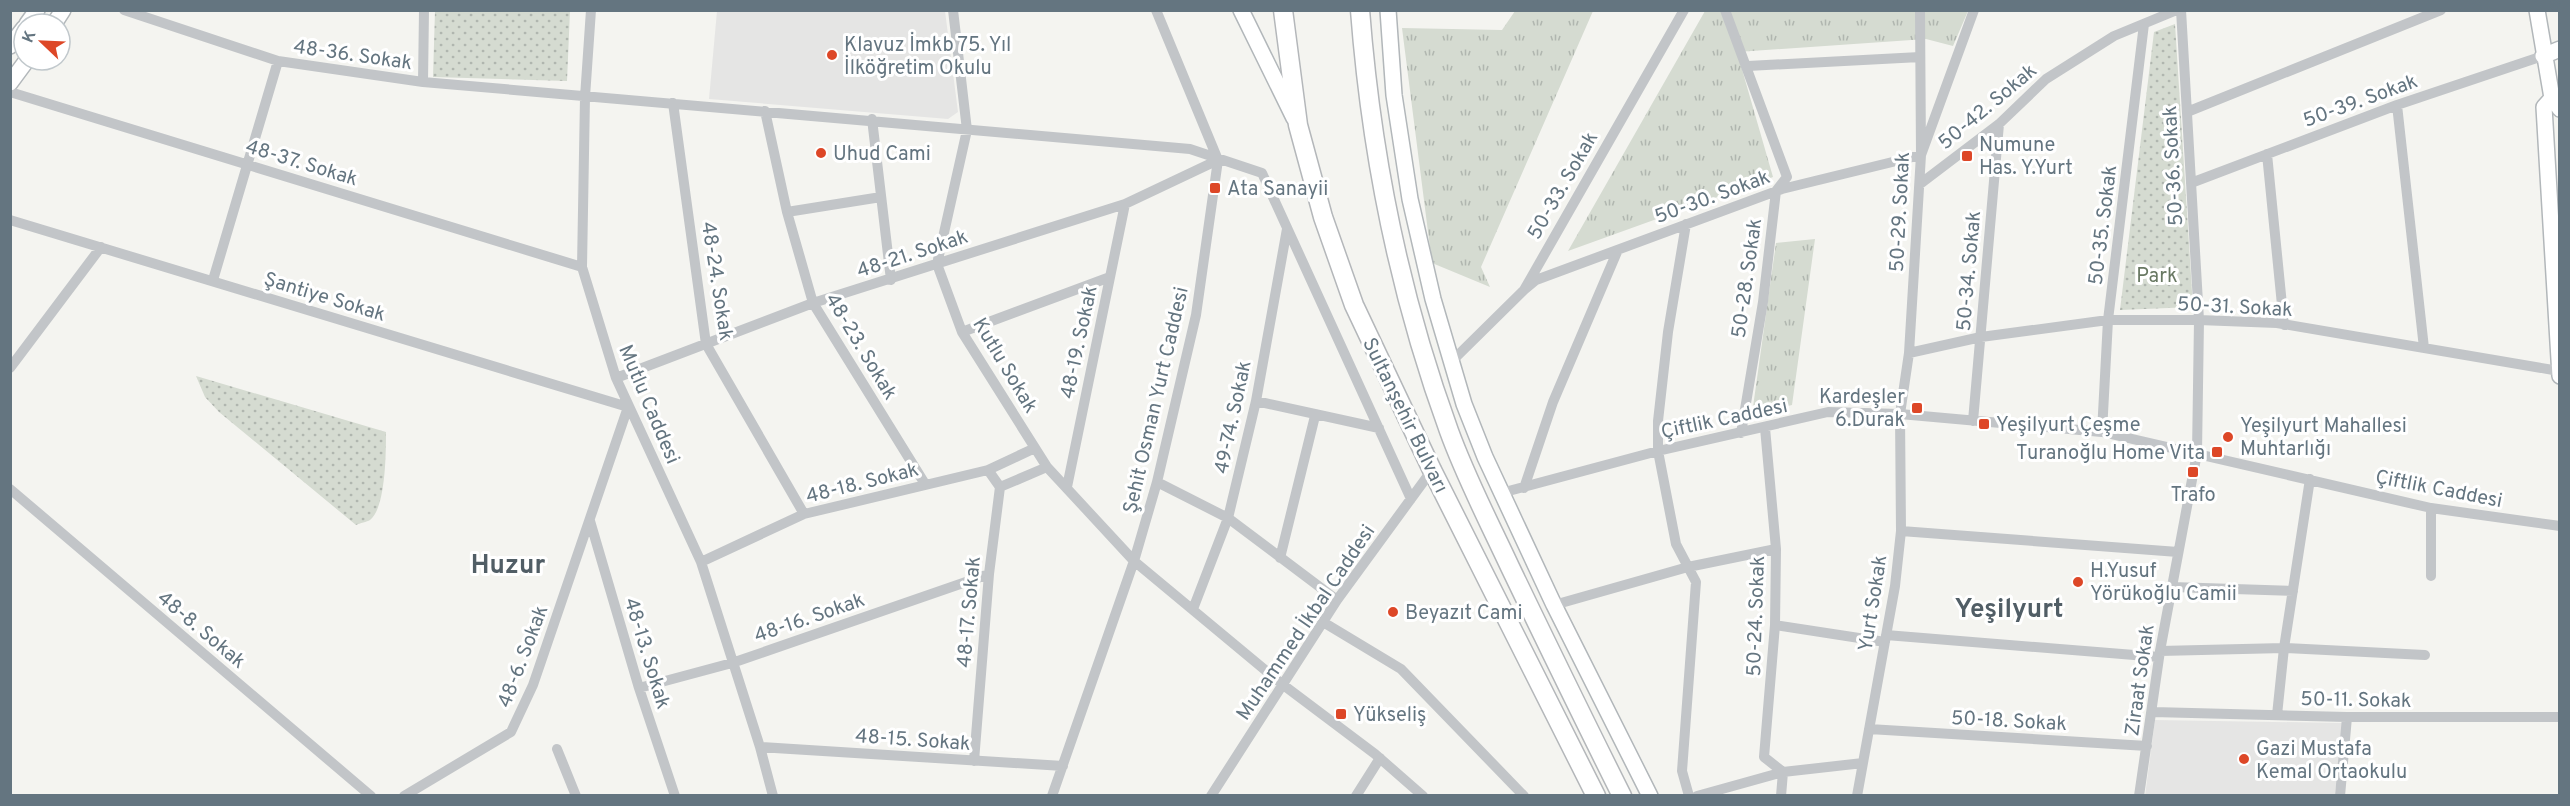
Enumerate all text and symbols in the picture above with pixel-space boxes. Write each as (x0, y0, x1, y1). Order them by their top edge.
north arrow (12, 12, 72, 72)
text: K (19, 28, 41, 46)
place label: Klavuz İmkb 75. Yıl İlköğretim Okulu (844, 32, 1011, 82)
street label: 48-36. Sokak (292, 35, 414, 77)
marker: Klavuz İmkb 75. Yıl İlköğretim Okulu (825, 48, 839, 62)
street label: 50-42. Sokak (1934, 59, 2043, 156)
street label: 50-39. Sokak (2300, 69, 2422, 135)
street label: 50-36. Sokak (2158, 105, 2190, 227)
street label: 50-33. Sokak (1522, 127, 1605, 245)
place label: Numune Has. Y.Yurt (1979, 133, 2073, 182)
street label: 48-37. Sokak (242, 135, 361, 193)
place label: Uhud Cami (833, 142, 931, 168)
marker: Uhud Cami (814, 146, 828, 160)
marker: Numune Has. Y.Yurt (1960, 149, 1974, 163)
street label: 50-29. Sokak (1885, 151, 1917, 273)
street label: 50-35. Sokak (2084, 164, 2124, 287)
street label: 50-30. Sokak (1651, 165, 1774, 231)
place label: Ata Sanayii (1227, 177, 1328, 203)
marker: Ata Sanayii (1208, 181, 1222, 195)
street label: 50-34. Sokak (1952, 210, 1988, 333)
street label: 50-28. Sokak (1727, 217, 1769, 340)
street label: 48-24. Sokak (694, 220, 738, 343)
street label: 48-21. Sokak (854, 225, 971, 285)
park label: Park (2136, 264, 2178, 290)
street label: Şantiye Sokak (260, 267, 388, 329)
street label: 48-19. Sokak (1055, 283, 1105, 401)
street label: Şehit Osman Yurt Caddesi (1118, 285, 1196, 516)
street label: 48-23. Sokak (818, 289, 902, 405)
street label: 50-31. Sokak (2176, 292, 2293, 324)
street label: Kutlu Sokak (966, 314, 1043, 418)
street label: Sultanşehir Bulvarı (1355, 334, 1453, 498)
street label: Mutlu Caddesi (611, 341, 685, 468)
street label: 49-74. Sokak (1209, 358, 1259, 476)
place label: Kardeşler 6.Durak (1819, 385, 1905, 434)
street label: Çiftlik Caddesi (1659, 394, 1790, 446)
marker: Kardeşler 6.Durak (1910, 401, 1924, 415)
place label: Yeşilyurt Çeşme (1996, 413, 2140, 439)
place label: Yeşilyurt Mahallesi Muhtarlığı (2240, 414, 2407, 463)
marker: Yeşilyurt Çeşme (1977, 417, 1991, 431)
marker: Yeşilyurt Mahallesi Muhtarlığı (2221, 430, 2235, 444)
place label: Turanoğlu Home Vita (2016, 441, 2205, 467)
marker: Turanoğlu Home Vita (2210, 445, 2224, 459)
street label: 48-18. Sokak (803, 457, 922, 511)
marker: Trafo (2186, 465, 2200, 479)
street label: Çiftlik Caddesi (2373, 465, 2504, 515)
place label: Trafo (2170, 483, 2216, 509)
street label: Muhammed İkbal Caddesi (1231, 520, 1382, 726)
district label: Huzur (471, 550, 545, 583)
street label: Yurt Sokak (1854, 553, 1894, 653)
street label: 48-17. Sokak (952, 555, 988, 669)
street label: 50-24. Sokak (1742, 555, 1772, 677)
place label: H.Yusuf Yörükoğlu Camii (2090, 559, 2237, 608)
marker: H.Yusuf Yörükoğlu Camii (2071, 575, 2085, 589)
street label: 48-8. Sokak (151, 586, 250, 675)
street label: 48-16. Sokak (751, 588, 868, 650)
district label: Yeşilyurt (1955, 594, 2063, 627)
street label: 48-13. Sokak (617, 595, 675, 712)
place label: Beyazıt Cami (1405, 601, 1523, 627)
street label: 48-6. Sokak (492, 602, 555, 712)
marker: Beyazıt Cami (1386, 605, 1400, 619)
street label: Ziraat Sokak (2120, 623, 2162, 738)
street label: 50-11. Sokak (2300, 687, 2412, 715)
place label: Yükseliş (1353, 703, 1426, 729)
street label: 50-18. Sokak (1950, 706, 2068, 738)
marker: Yükseliş (1334, 707, 1348, 721)
street label: 48-15. Sokak (854, 724, 971, 758)
place label: Gazi Mustafa Kemal Ortaokulu (2256, 737, 2407, 786)
marker: Gazi Mustafa Kemal Ortaokulu (2237, 752, 2251, 766)

